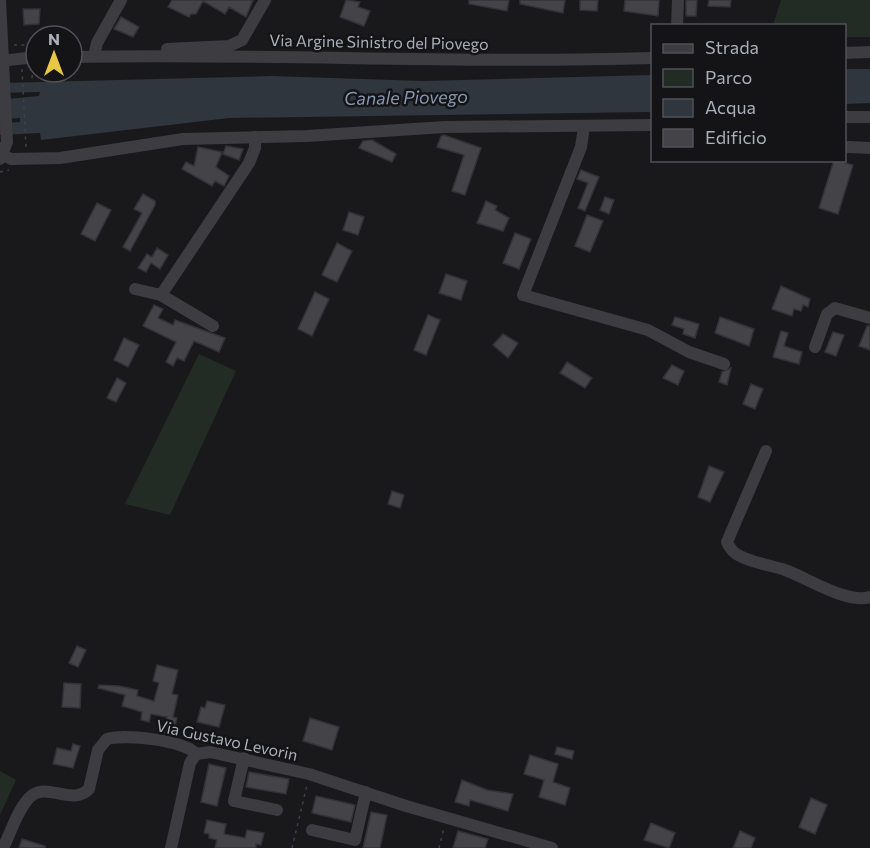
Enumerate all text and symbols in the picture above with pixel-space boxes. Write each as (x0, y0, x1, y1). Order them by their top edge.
north arrow (24, 24, 84, 84)
legend (651, 24, 846, 162)
text: N (48, 29, 60, 48)
street label: Via Argine Sinistro del Piovego (269, 30, 489, 53)
text: Strada (705, 36, 759, 58)
text: Parco (705, 66, 752, 88)
water label: Canale Piovego (344, 85, 468, 109)
text: Acqua (705, 96, 756, 118)
text: Edificio (705, 126, 767, 148)
street label: Via Gustavo Levorin (155, 715, 300, 764)

